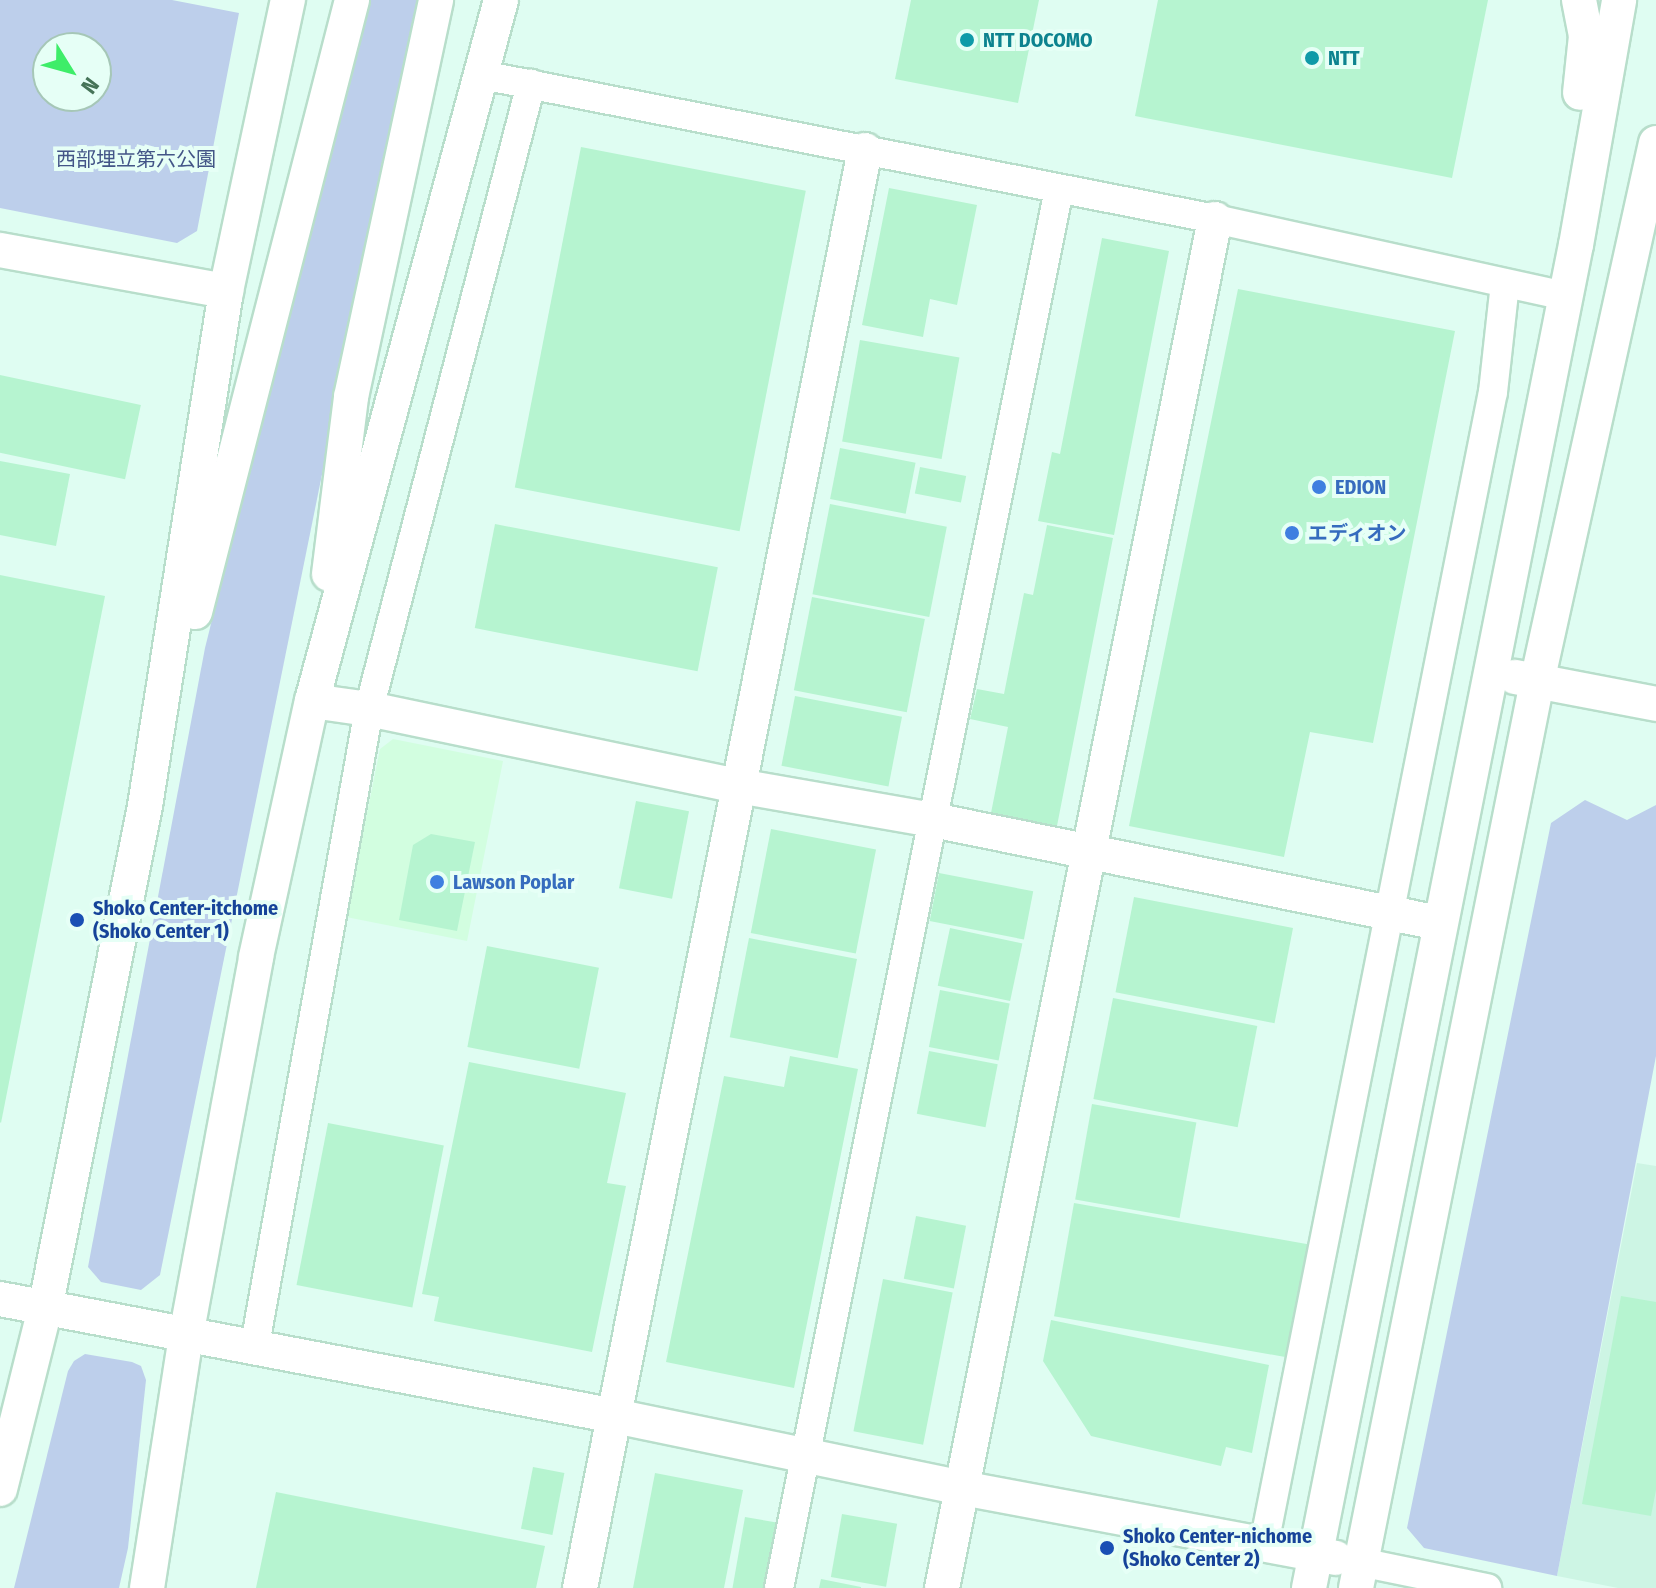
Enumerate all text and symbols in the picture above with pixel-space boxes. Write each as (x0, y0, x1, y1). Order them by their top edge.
place label: NTT DOCOMO (983, 28, 1093, 52)
marker: NTT DOCOMO (958, 31, 976, 49)
north arrow (32, 32, 112, 112)
place label: NTT (1328, 46, 1360, 70)
marker: NTT (1303, 49, 1321, 67)
text: N (75, 72, 105, 99)
park label: 西部埋立第六公園 (56, 147, 216, 171)
place label: EDION (1335, 475, 1386, 499)
marker: EDION (1310, 478, 1328, 496)
place label: エディオン (1308, 521, 1408, 545)
marker: エディオン (1283, 524, 1301, 542)
place label: Lawson Poplar (453, 870, 574, 894)
marker: Lawson Poplar (428, 873, 446, 891)
place label: Shoko Center-itchome (Shoko Center 1) (93, 896, 278, 943)
marker: Shoko Center-itchome (Shoko Center 1) (68, 911, 86, 929)
place label: Shoko Center-nichome (Shoko Center 2) (1123, 1524, 1312, 1571)
marker: Shoko Center-nichome (Shoko Center 2) (1098, 1539, 1116, 1557)

